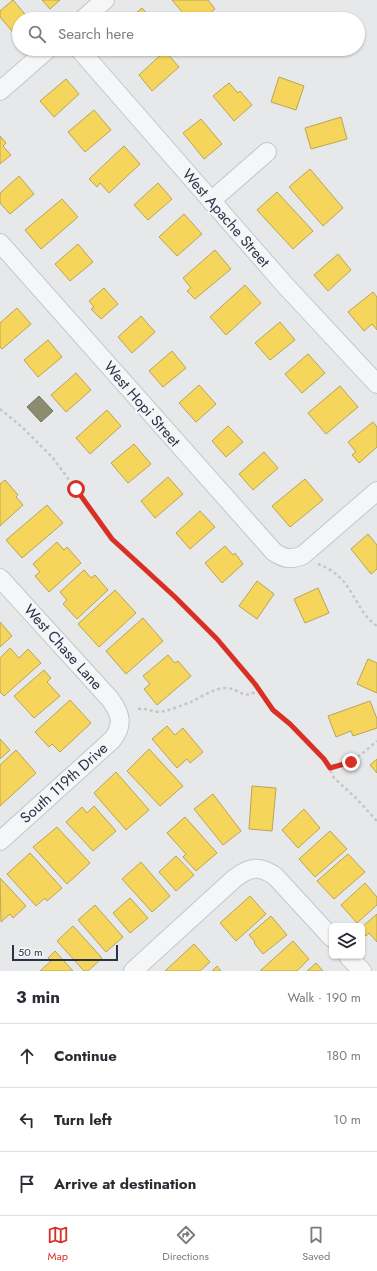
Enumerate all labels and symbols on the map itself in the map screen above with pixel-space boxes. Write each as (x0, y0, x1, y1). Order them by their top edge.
street label: West Apache Street (177, 164, 275, 272)
street label: West Hopi Street (99, 356, 186, 452)
route start (67, 480, 85, 498)
street label: West Chase Lane (18, 599, 108, 695)
street label: South 119th Drive (15, 737, 113, 829)
route end (342, 753, 360, 771)
scale bar (12, 943, 118, 962)

